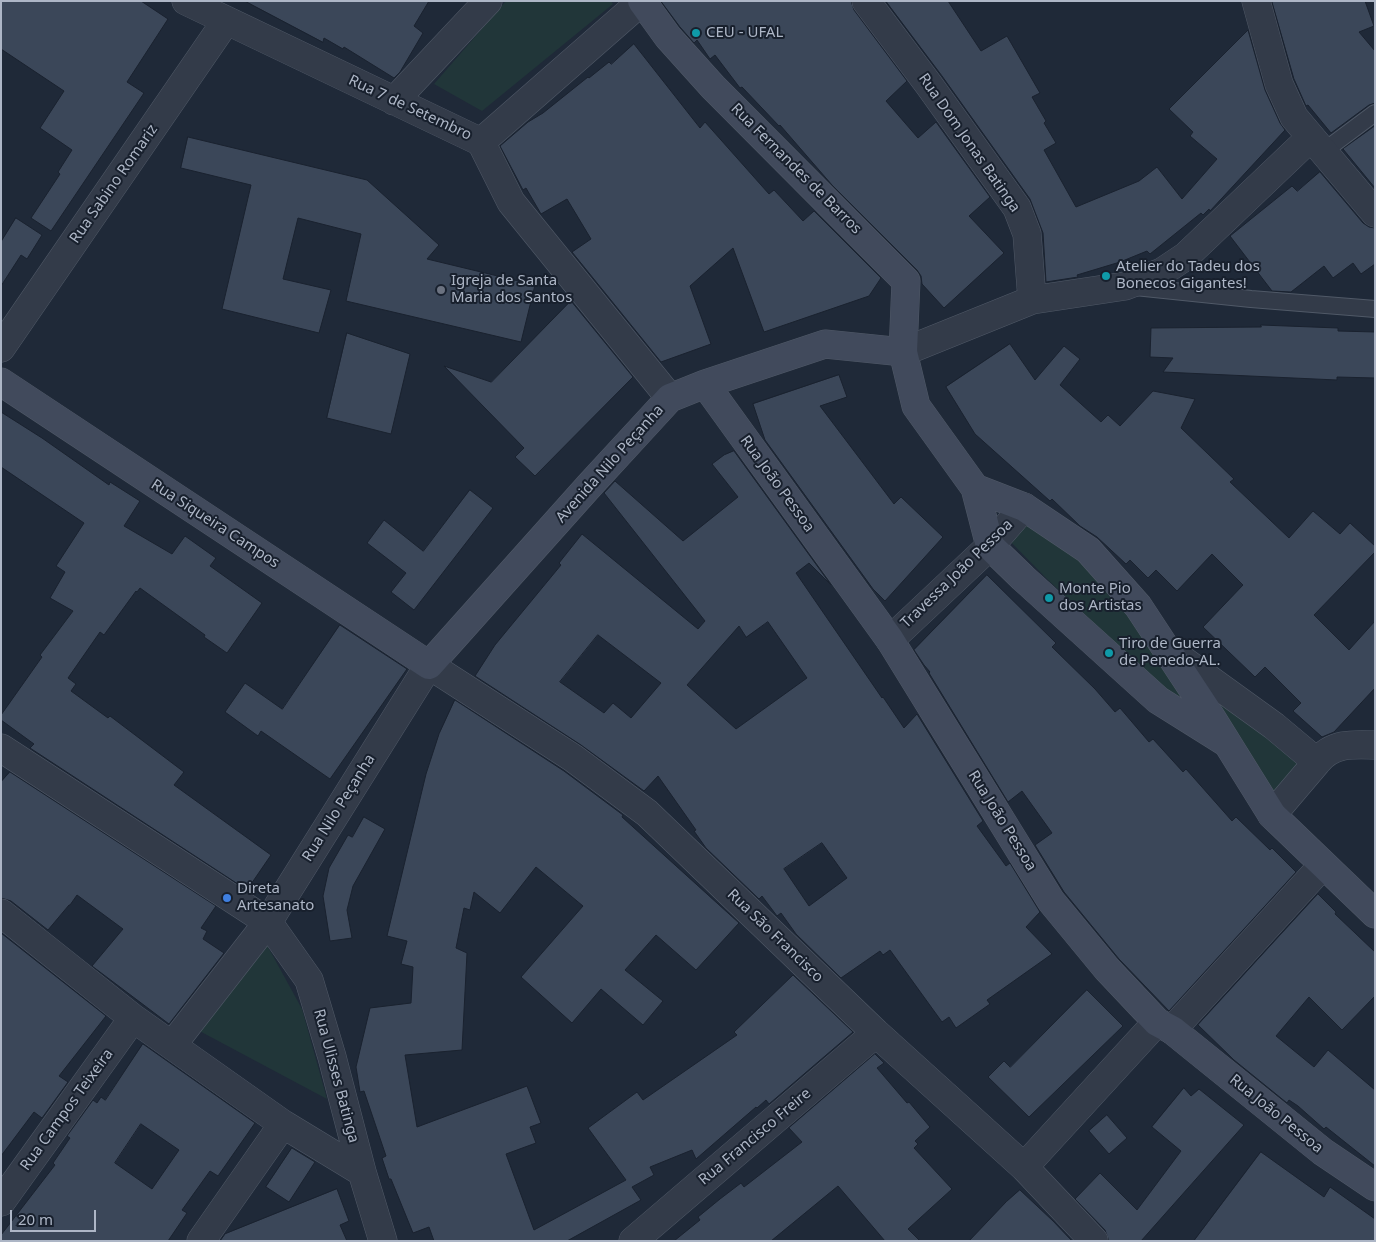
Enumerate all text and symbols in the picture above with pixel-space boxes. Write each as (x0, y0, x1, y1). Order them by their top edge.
place label: CEU - UFAL (706, 24, 783, 42)
marker: CEU - UFAL (690, 27, 702, 39)
street label: Rua Dom Jonas Batinga (914, 70, 1024, 216)
street label: Rua 7 de Setembro (346, 72, 474, 144)
street label: Rua Fernandes de Barros (727, 100, 865, 238)
street label: Rua Sabino Romariz (66, 121, 162, 247)
place label: Atelier do Tadeu dos Bonecos Gigantes! (1116, 258, 1260, 293)
marker: Atelier do Tadeu dos Bonecos Gigantes! (1100, 270, 1112, 282)
place label: Igreja de Santa Maria dos Santos (451, 272, 572, 307)
marker: Igreja de Santa Maria dos Santos (435, 284, 447, 296)
street label: Avenida Nilo Peçanha (552, 401, 668, 527)
street label: Rua João Pessoa (736, 432, 818, 536)
street label: Rua Siqueira Campos (147, 476, 283, 572)
street label: Travessa João Pessoa (897, 516, 1017, 632)
place label: Monte Pio dos Artistas (1059, 580, 1142, 615)
marker: Monte Pio dos Artistas (1043, 592, 1055, 604)
place label: Tiro de Guerra de Penedo-AL. (1119, 635, 1221, 670)
marker: Tiro de Guerra de Penedo-AL. (1103, 647, 1115, 659)
street label: Rua Nilo Peçanha (299, 751, 379, 865)
street label: Rua João Pessoa (964, 768, 1040, 874)
place label: Direta Artesanato (237, 880, 314, 915)
street label: Rua São Francisco (723, 886, 827, 986)
marker: Direta Artesanato (221, 892, 233, 904)
street label: Rua Ulisses Batinga (309, 1007, 363, 1145)
street label: Rua Campos Teixeira (17, 1046, 117, 1174)
street label: Rua João Pessoa (1226, 1071, 1326, 1157)
street label: Rua Francisco Freire (695, 1085, 815, 1189)
scale bar (12, 1200, 99, 1232)
text: 20 m (18, 1209, 53, 1229)

